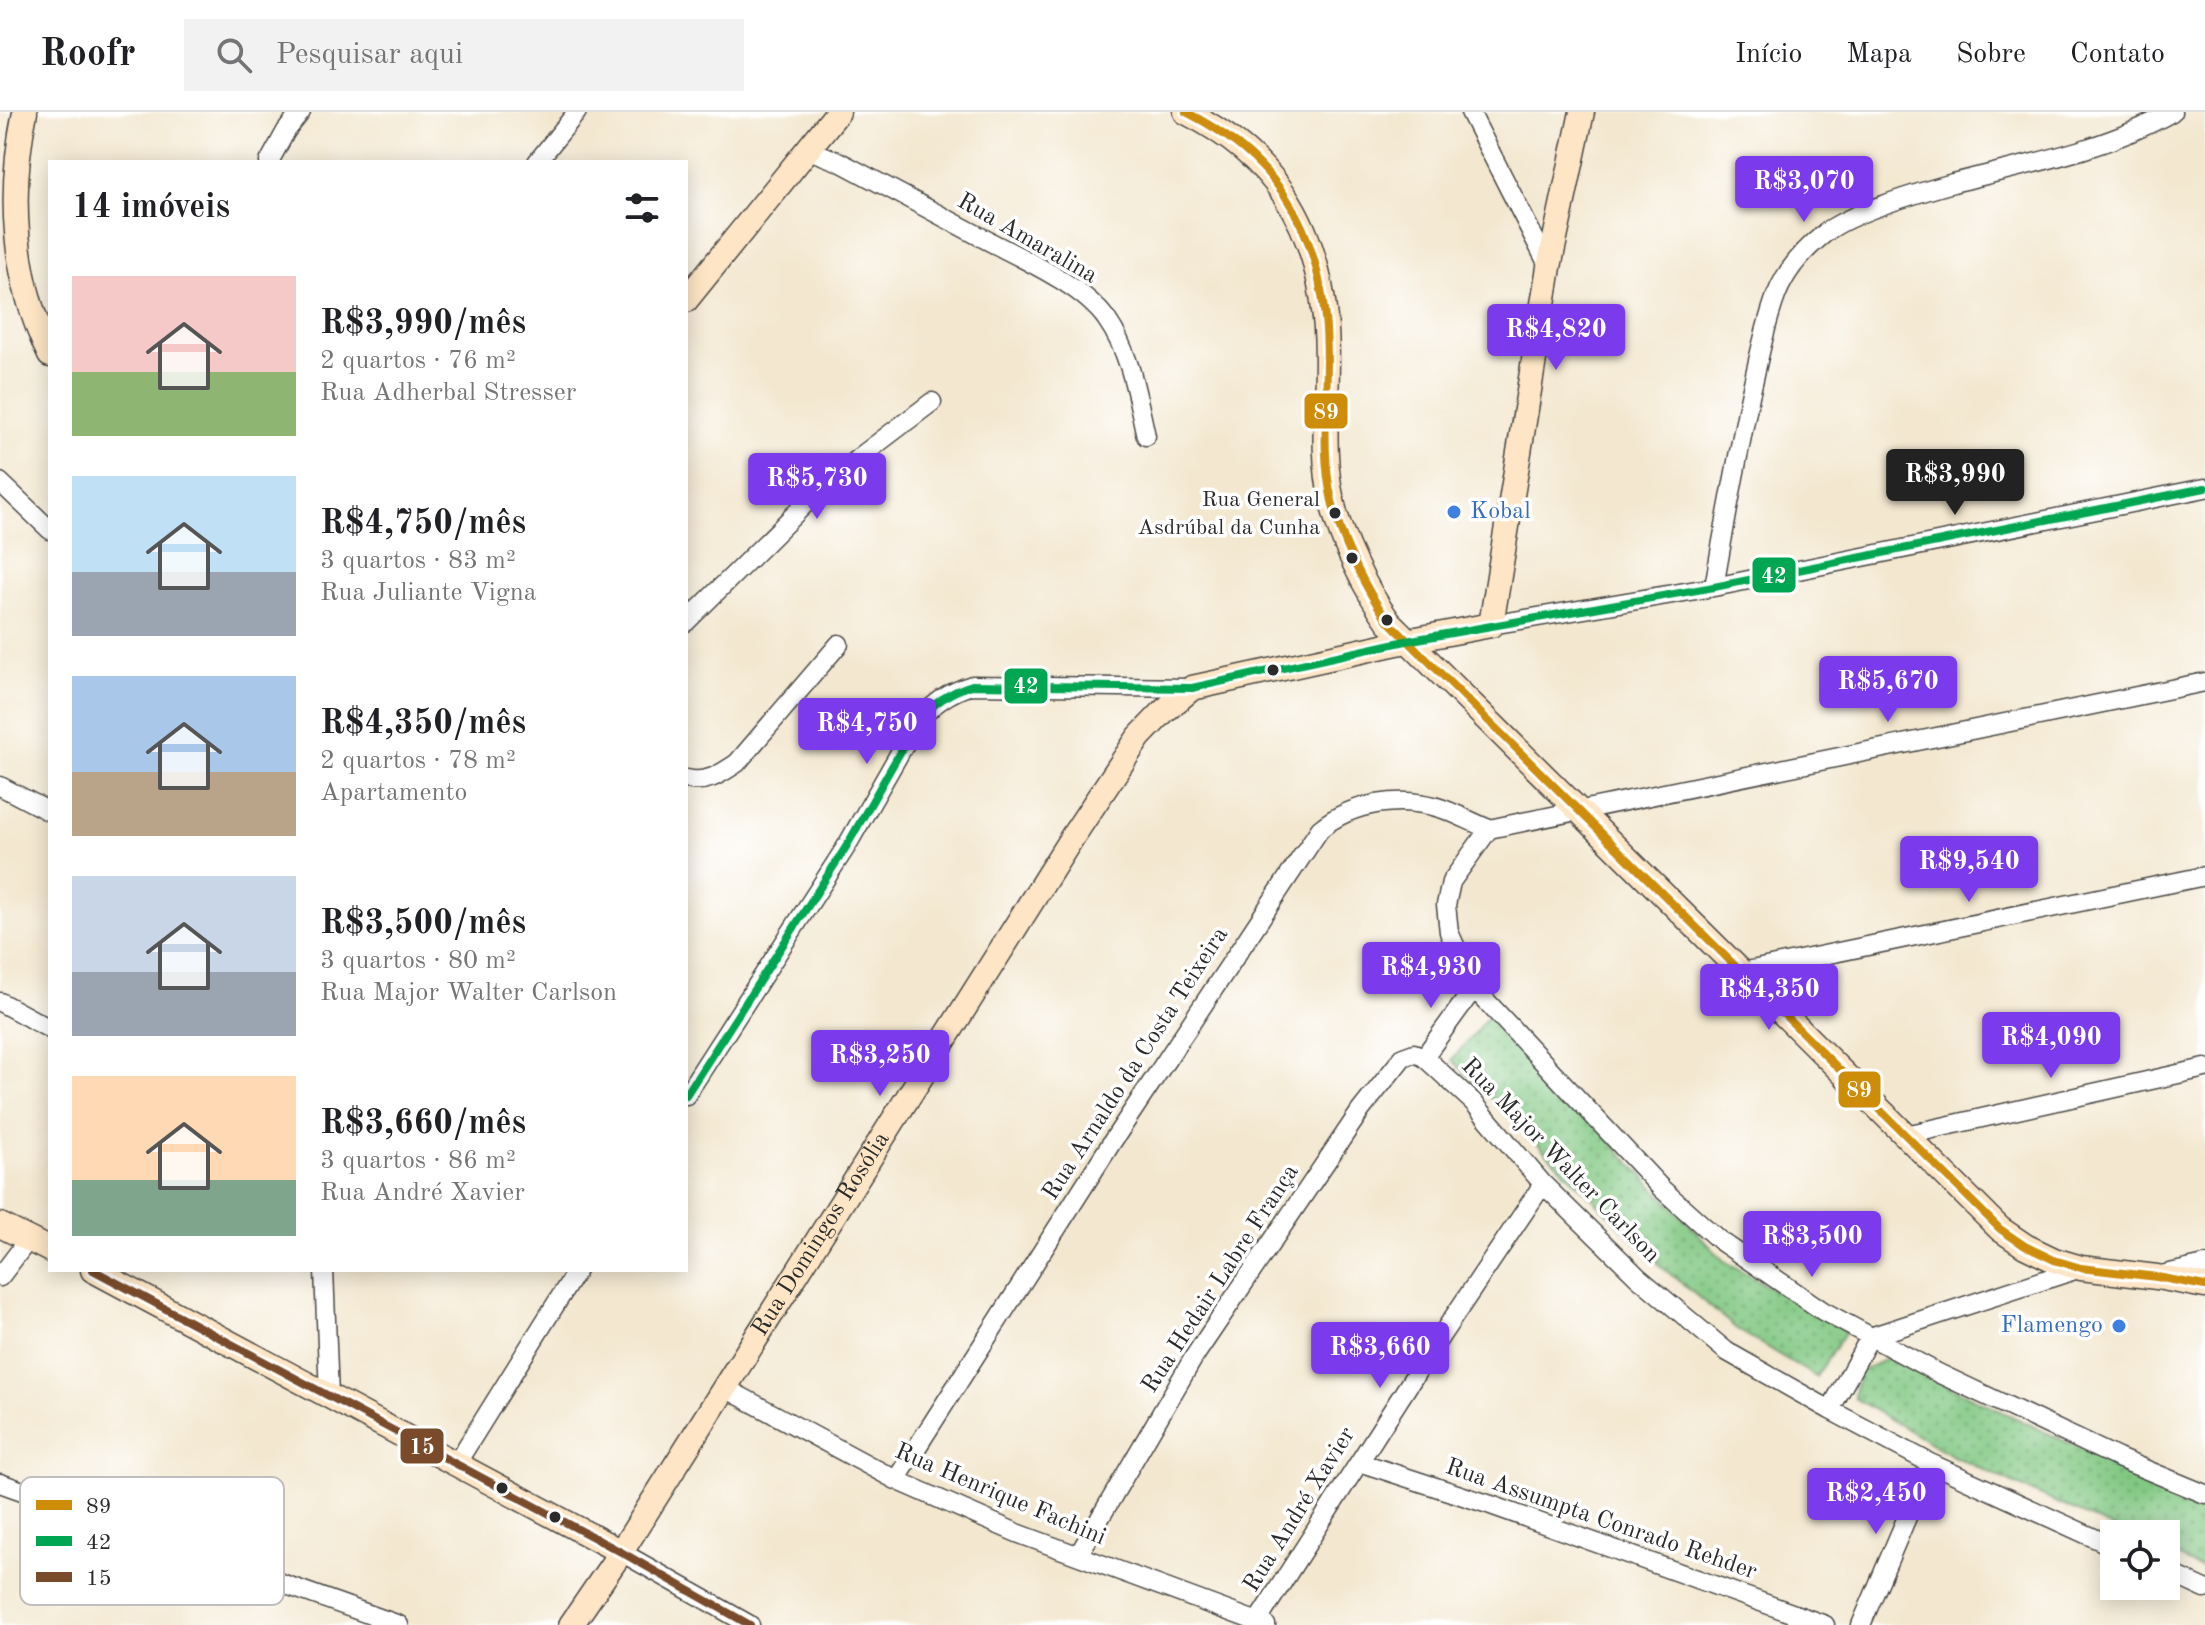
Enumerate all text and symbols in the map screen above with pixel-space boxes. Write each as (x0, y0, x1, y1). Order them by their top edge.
search box (184, 19, 744, 91)
icon: search (212, 33, 256, 77)
text: Roofr (40, 36, 136, 74)
text: Pesquisar aqui (276, 40, 463, 70)
text: Início (1735, 41, 1802, 69)
text: Mapa (1846, 41, 1912, 69)
text: Sobre (1956, 41, 2026, 69)
text: Contato (2070, 41, 2165, 69)
pin: R$3,070 (1730, 156, 1878, 224)
text: R$3,070 (1753, 169, 1855, 195)
icon: filters (620, 186, 664, 230)
street label: Rua Amaralina (953, 189, 1101, 289)
text: 14 imóveis (72, 191, 230, 225)
pin: R$4,820 (1482, 304, 1630, 372)
text: R$3,990/mês (320, 307, 526, 341)
icon: home (136, 308, 232, 404)
text: R$4,820 (1505, 317, 1607, 343)
text: 2 quartos · 76 m² (320, 348, 516, 374)
text: Rua Adherbal Stresser (320, 380, 576, 406)
line badge: 89 (1303, 392, 1349, 430)
text: 89 (1313, 402, 1339, 424)
pin: R$3,990 (1881, 449, 2029, 517)
pin: R$5,730 (743, 453, 891, 521)
text: R$3,990 (1904, 462, 2006, 488)
text: R$5,730 (766, 466, 868, 492)
place label: Rua General Asdrúbal da Cunha (1137, 489, 1320, 539)
place label: Kobal (1470, 500, 1531, 524)
marker: Kobal (1445, 503, 1463, 521)
marker: Rua General Asdrúbal da Cunha (1327, 505, 1343, 521)
text: R$4,750/mês (320, 507, 526, 541)
icon: home (136, 508, 232, 604)
text: 3 quartos · 83 m² (320, 548, 516, 574)
unlabelled marker (1344, 550, 1360, 566)
line badge: 42 (1751, 556, 1797, 594)
text: 42 (1761, 566, 1787, 588)
text: Rua Juliante Vigna (320, 580, 537, 606)
unlabelled marker (1379, 612, 1395, 628)
pin: R$5,670 (1814, 656, 1962, 724)
unlabelled marker (1265, 662, 1281, 678)
line badge: 42 (1003, 667, 1049, 705)
text: R$5,670 (1837, 669, 1939, 695)
text: 42 (1013, 676, 1039, 698)
pin: R$4,750 (793, 698, 941, 766)
text: R$4,350/mês (320, 707, 526, 741)
icon: home (136, 708, 232, 804)
text: R$4,750 (816, 711, 918, 737)
text: 2 quartos · 78 m² (320, 748, 516, 774)
text: Apartamento (320, 780, 467, 806)
pin: R$9,540 (1895, 836, 2043, 904)
text: R$9,540 (1918, 849, 2020, 875)
text: R$3,500/mês (320, 907, 526, 941)
icon: home (136, 908, 232, 1004)
street label: Rua Arnaldo da Costa Teixeira (1039, 923, 1233, 1205)
pin: R$4,930 (1357, 942, 1505, 1010)
text: 3 quartos · 80 m² (320, 948, 516, 974)
text: R$4,930 (1380, 955, 1482, 981)
pin: R$4,350 (1695, 964, 1843, 1032)
text: R$4,350 (1718, 977, 1820, 1003)
text: Rua Major Walter Carlson (320, 980, 617, 1006)
pin: R$4,090 (1977, 1012, 2125, 1080)
text: R$4,090 (2000, 1025, 2102, 1051)
pin: R$3,250 (806, 1030, 954, 1098)
text: R$3,250 (829, 1043, 931, 1069)
street label: Rua Major Walter Carlson (1456, 1054, 1664, 1268)
line badge: 89 (1837, 1070, 1882, 1109)
text: 89 (1846, 1080, 1872, 1102)
text: R$3,660/mês (320, 1107, 526, 1141)
icon: home (136, 1108, 232, 1204)
street label: Rua Domingos Rosólia (748, 1128, 895, 1341)
text: 3 quartos · 86 m² (320, 1148, 516, 1174)
street label: Rua Hedair Labre França (1138, 1160, 1304, 1397)
text: Rua André Xavier (320, 1180, 525, 1206)
pin: R$3,500 (1738, 1211, 1886, 1279)
text: R$3,500 (1761, 1224, 1863, 1250)
place label: Flamengo (2001, 1314, 2103, 1338)
marker: Flamengo (2110, 1317, 2128, 1335)
pin: R$3,660 (1306, 1322, 1454, 1390)
text: R$3,660 (1329, 1335, 1431, 1361)
street label: Rua André Xavier (1240, 1423, 1360, 1597)
line badge: 15 (399, 1427, 445, 1465)
text: 15 (409, 1437, 435, 1459)
street label: Rua Henrique Fachini (891, 1440, 1109, 1550)
street label: Rua Assumpta Conrado Rehder (1442, 1455, 1760, 1585)
pin: R$2,450 (1802, 1468, 1950, 1536)
legend (20, 1477, 284, 1605)
unlabelled marker (494, 1480, 510, 1496)
text: R$2,450 (1825, 1481, 1927, 1507)
text: 89 (86, 1496, 112, 1518)
unlabelled marker (547, 1509, 563, 1525)
map controls (2100, 1520, 2180, 1600)
button: locate (2100, 1520, 2180, 1600)
text: 42 (86, 1532, 112, 1554)
text: 15 (86, 1568, 112, 1590)

